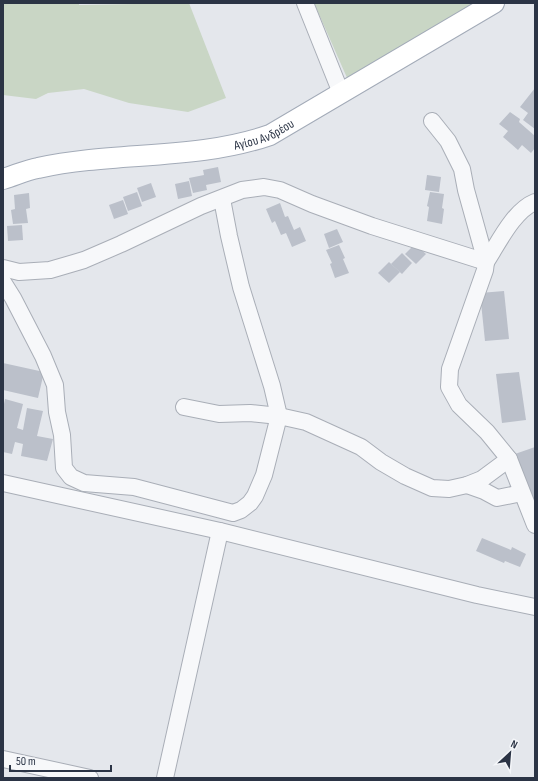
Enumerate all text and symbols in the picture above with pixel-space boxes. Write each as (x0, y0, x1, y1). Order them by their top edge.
street label: Αγίου Ανδρέου (232, 116, 297, 154)
north arrow (490, 733, 530, 773)
text: N (509, 737, 520, 752)
scale bar (10, 747, 111, 773)
text: 50 m (16, 754, 36, 769)

